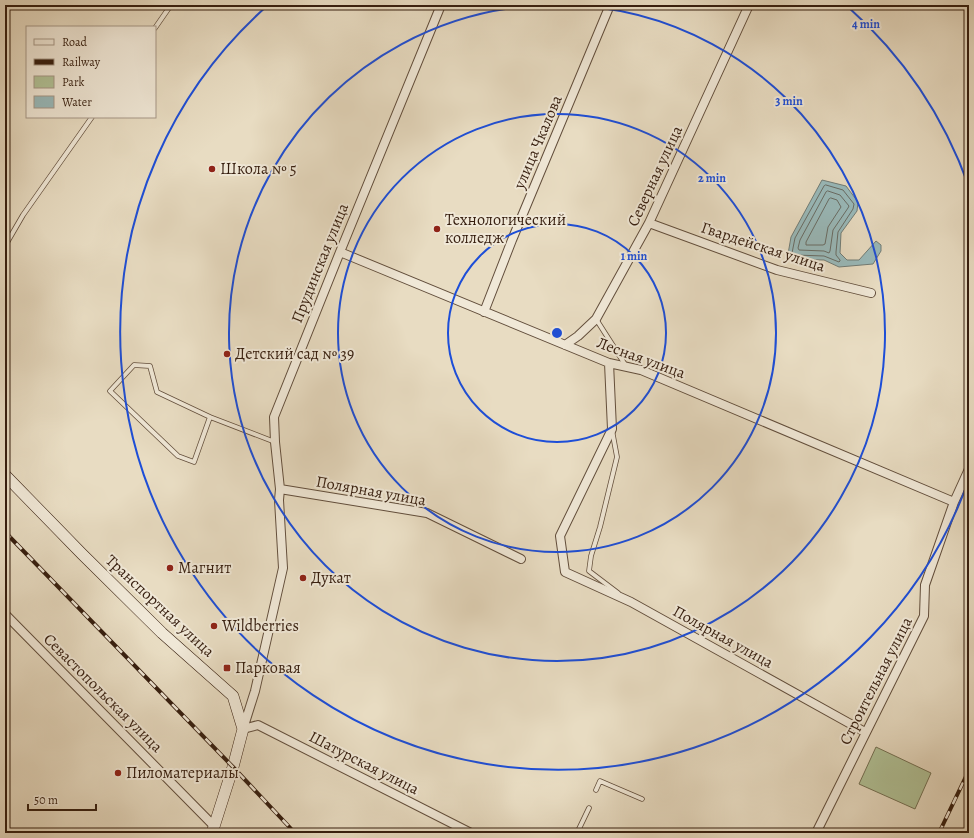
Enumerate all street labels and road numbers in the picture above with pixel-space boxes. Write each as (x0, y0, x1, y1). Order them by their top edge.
street label: улица Чкалова (508, 91, 568, 193)
street label: Северная улица (622, 122, 688, 230)
street label: Прудинская улица (286, 199, 354, 326)
street label: Гвардейская улица (698, 217, 828, 278)
street label: Лесная улица (594, 332, 689, 384)
street label: Полярная улица (314, 470, 429, 512)
street label: Транспортная улица (101, 550, 220, 663)
street label: Полярная улица (669, 600, 778, 674)
street label: Строительная улица (834, 613, 918, 749)
street label: Севастопольская улица (39, 629, 168, 758)
street label: Шатурская улица (305, 726, 423, 801)

